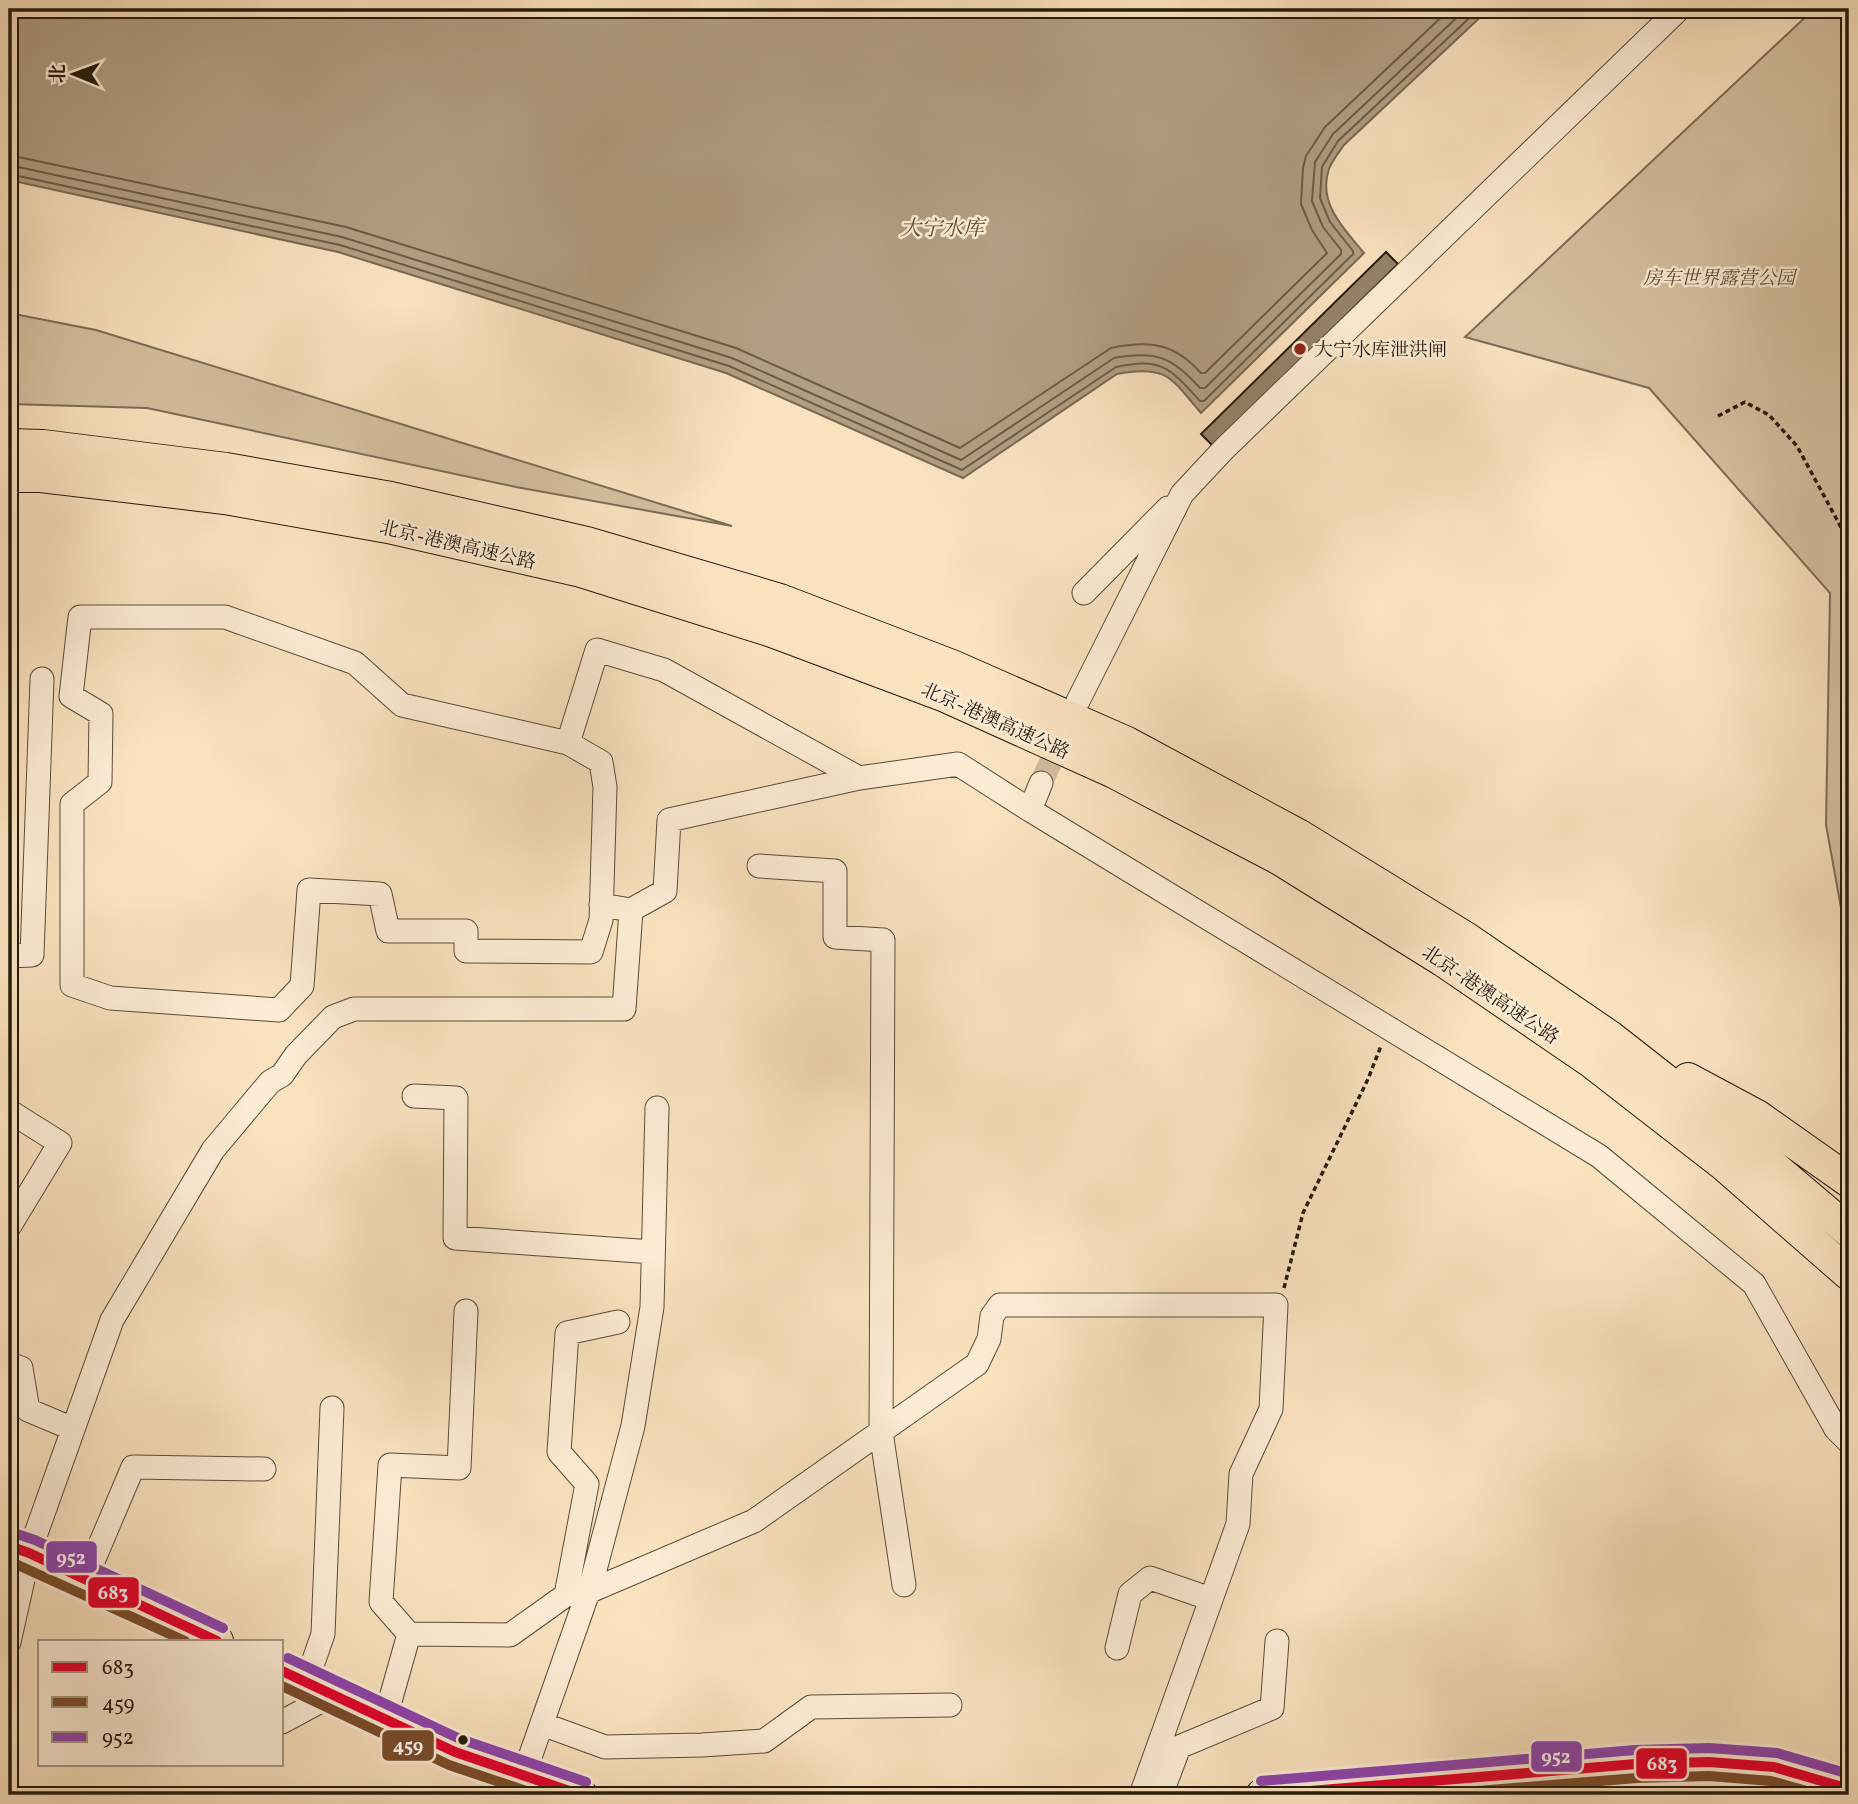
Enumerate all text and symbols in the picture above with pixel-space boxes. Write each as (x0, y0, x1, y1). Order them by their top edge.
north arrow (38, 38, 108, 108)
text: 北 (46, 64, 72, 83)
water label: 大宁水库 (900, 215, 987, 244)
park label: 房车世界露营公园 (1643, 266, 1798, 292)
place label: 大宁水库泄洪闸 (1314, 338, 1447, 364)
marker: 大宁水库泄洪闸 (1292, 341, 1308, 357)
street label: 北京-港澳高速公路 (377, 515, 538, 577)
street label: 北京-港澳高速公路 (917, 677, 1074, 766)
street label: 北京-港澳高速公路 (1416, 940, 1563, 1051)
line badge: 952 (45, 1540, 98, 1574)
text: 952 (56, 1546, 86, 1572)
line badge: 683 (87, 1576, 140, 1609)
text: 683 (98, 1581, 128, 1607)
legend (38, 1640, 284, 1766)
text: 683 (102, 1654, 134, 1683)
text: 459 (102, 1690, 135, 1719)
text: 952 (102, 1724, 134, 1753)
line badge: 459 (381, 1729, 435, 1762)
unlabelled marker (456, 1733, 470, 1747)
text: 459 (393, 1734, 423, 1760)
line badge: 952 (1530, 1740, 1583, 1773)
text: 952 (1541, 1745, 1571, 1771)
line badge: 683 (1635, 1747, 1688, 1780)
text: 683 (1647, 1752, 1677, 1778)

